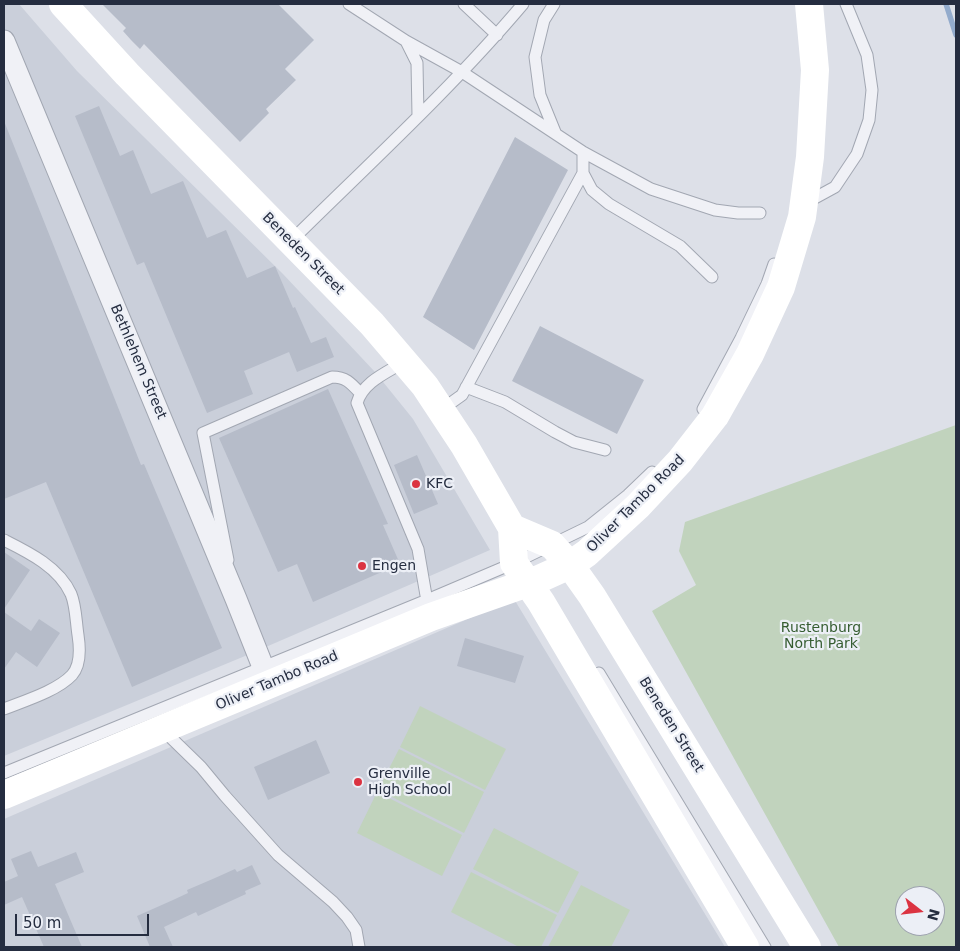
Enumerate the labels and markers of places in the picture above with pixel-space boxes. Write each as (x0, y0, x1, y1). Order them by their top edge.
place label: KFC (426, 476, 453, 492)
marker: KFC (410, 478, 422, 490)
place label: Engen (372, 558, 416, 574)
marker: Engen (356, 560, 368, 572)
place label: Grenville High School (368, 766, 451, 799)
marker: Grenville High School (352, 776, 364, 788)

